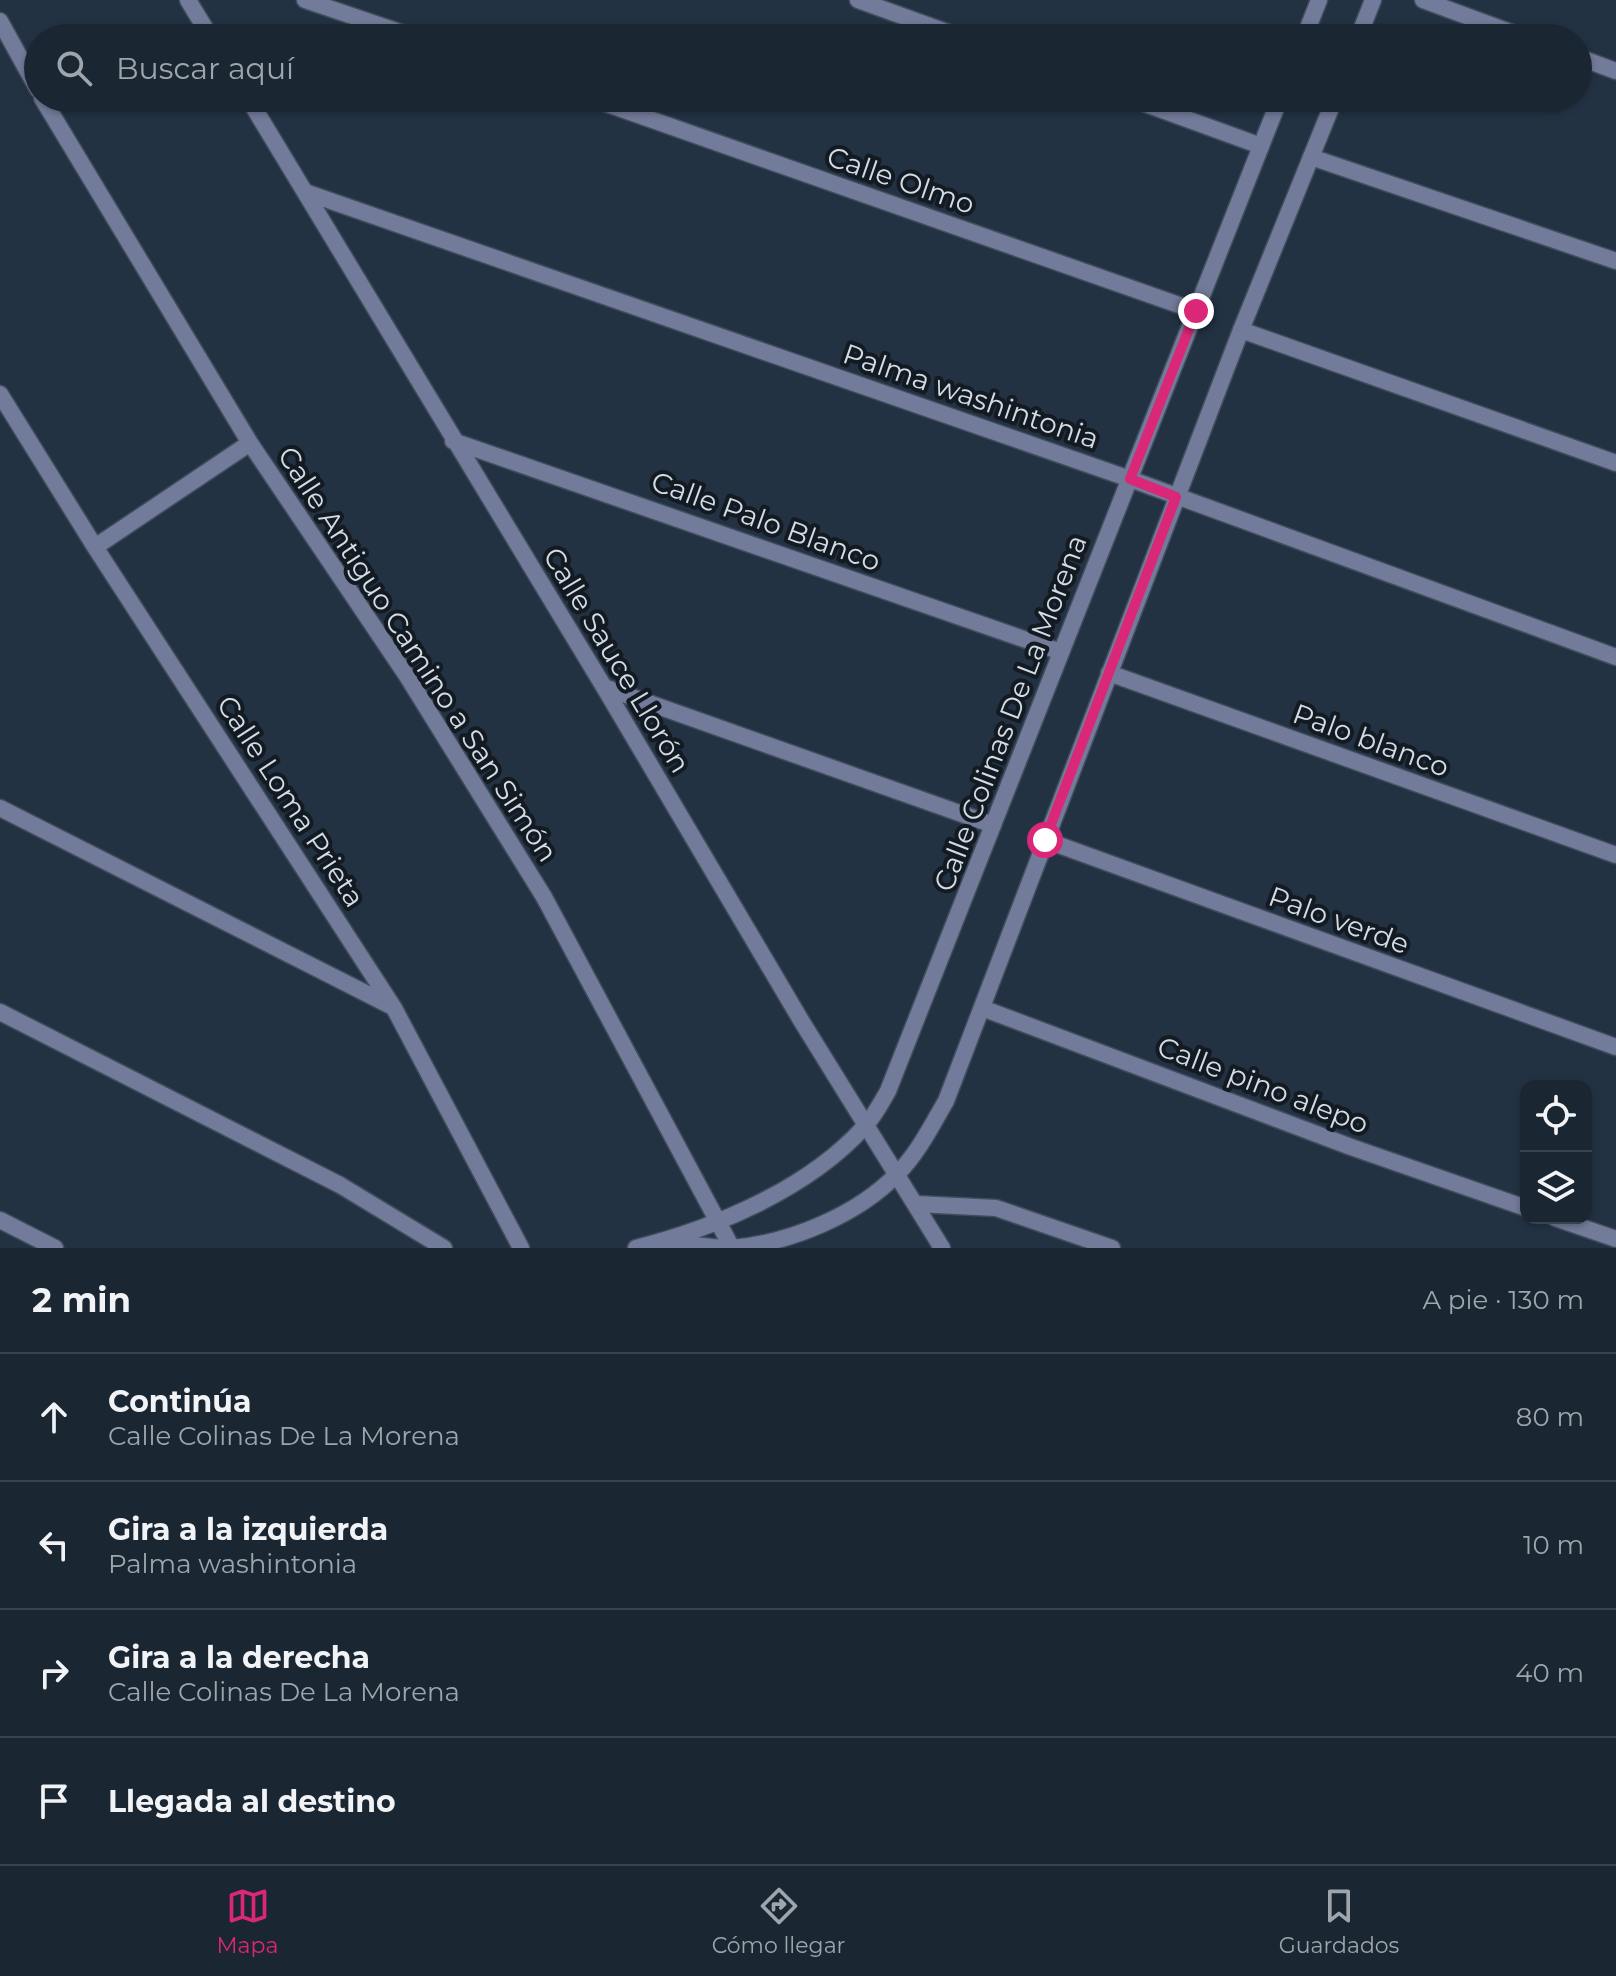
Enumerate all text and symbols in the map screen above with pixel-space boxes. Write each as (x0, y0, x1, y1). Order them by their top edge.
search box (24, 24, 1592, 112)
icon: search (52, 46, 96, 90)
text: Buscar aquí (116, 50, 294, 87)
street label: Calle Olmo (823, 139, 979, 221)
route end (1178, 293, 1214, 329)
street label: Palma washintonia (839, 336, 1103, 456)
street label: Calle Antiguo Camino a San Simón (271, 440, 565, 868)
street label: Calle Palo Blanco (647, 464, 885, 578)
street label: Calle Colinas De La Morena (926, 530, 1094, 896)
street label: Calle Sauce Llorón (536, 541, 698, 779)
street label: Calle Loma Prieta (210, 689, 372, 913)
street label: Palo blanco (1288, 696, 1454, 784)
route start (1027, 822, 1063, 858)
street label: Palo verde (1264, 879, 1414, 961)
street label: Calle pino alepo (1153, 1029, 1373, 1141)
map controls (1520, 1080, 1592, 1224)
button: locate (1520, 1080, 1592, 1152)
button: layers (1520, 1152, 1592, 1224)
text: 2 min (32, 1279, 131, 1321)
text: A pie · 130 m (1422, 1284, 1584, 1316)
text: Continúa (108, 1383, 251, 1420)
icon: ahead (32, 1395, 76, 1439)
text: 80 m (1516, 1401, 1584, 1433)
text: Calle Colinas De La Morena (108, 1420, 460, 1452)
text: Gira a la izquierda (108, 1511, 388, 1548)
icon: left (32, 1523, 76, 1567)
text: 10 m (1523, 1529, 1584, 1561)
text: Palma washintonia (108, 1548, 357, 1580)
text: Gira a la derecha (108, 1639, 370, 1676)
icon: right (32, 1651, 76, 1695)
text: 40 m (1515, 1657, 1584, 1689)
text: Calle Colinas De La Morena (108, 1676, 460, 1708)
icon: arrive (32, 1779, 76, 1823)
text: Llegada al destino (108, 1783, 396, 1820)
tab: Mapa (217, 1884, 278, 1959)
tab: Cómo llegar (712, 1884, 845, 1959)
tab: Guardados (1279, 1884, 1399, 1959)

